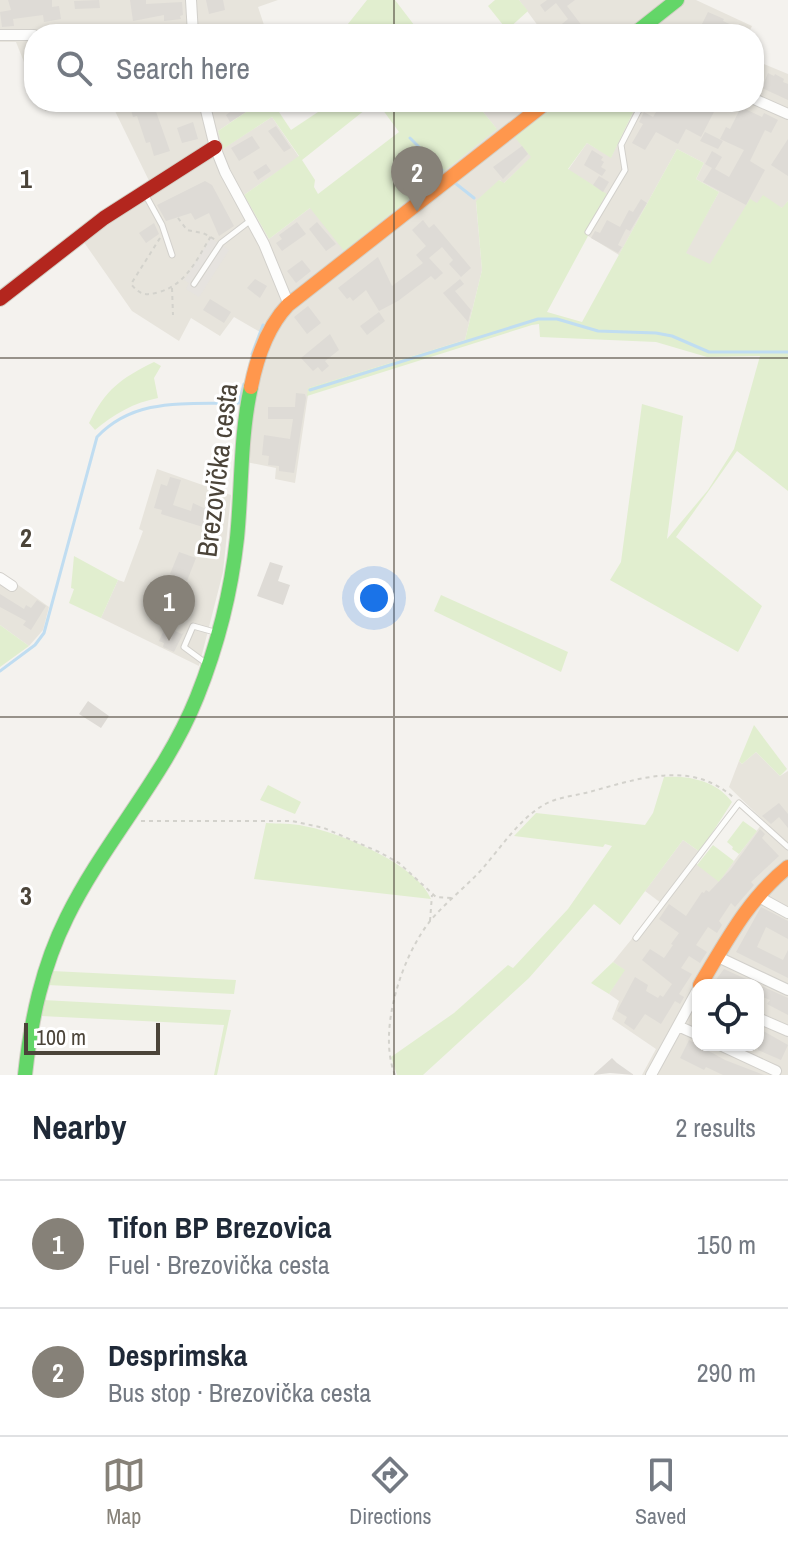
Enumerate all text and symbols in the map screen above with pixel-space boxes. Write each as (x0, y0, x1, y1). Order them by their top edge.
search box (24, 24, 764, 112)
icon: search (52, 46, 96, 90)
text: Search here (116, 48, 250, 88)
pin: 2 (391, 146, 443, 212)
text: 1 (20, 161, 32, 196)
street label: Brezovička cesta (187, 381, 247, 559)
text: 2 (20, 520, 32, 555)
pin: 1 (143, 575, 195, 641)
your location (354, 578, 394, 618)
text: 3 (20, 878, 32, 913)
map controls (692, 979, 764, 1051)
button: locate (692, 979, 764, 1051)
scale bar (24, 1019, 160, 1055)
text: 100 m (36, 1022, 86, 1052)
text: Nearby (32, 1104, 127, 1150)
text: 2 results (675, 1110, 756, 1145)
text: Tifon BP Brezovica (108, 1207, 331, 1247)
text: 1 (52, 1227, 64, 1262)
text: 150 m (697, 1227, 756, 1262)
text: Fuel · Brezovička cesta (108, 1247, 330, 1282)
text: Desprimska (108, 1335, 247, 1375)
text: 2 (52, 1355, 64, 1390)
text: 290 m (697, 1355, 756, 1390)
text: Bus stop · Brezovička cesta (108, 1375, 371, 1410)
tab: Map (102, 1453, 146, 1531)
tab: Directions (349, 1453, 432, 1531)
tab: Saved (635, 1453, 686, 1531)

